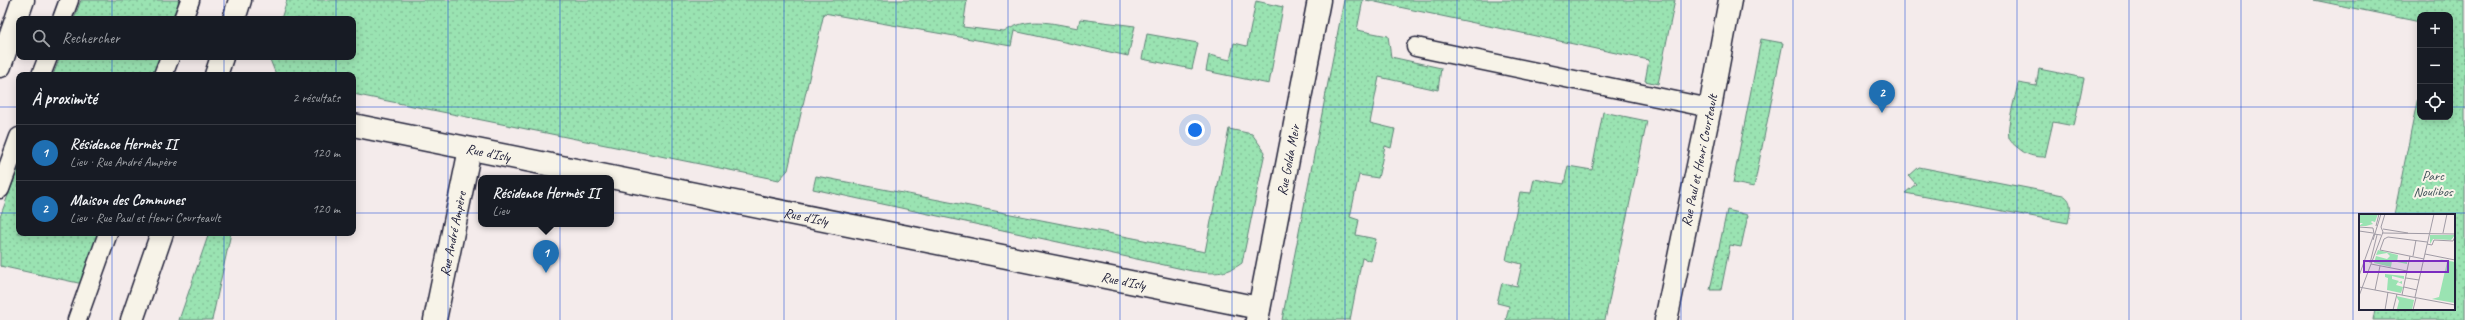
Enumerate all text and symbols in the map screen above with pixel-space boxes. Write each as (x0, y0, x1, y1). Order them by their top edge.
map controls (2417, 12, 2453, 120)
button: + (2417, 12, 2453, 48)
search box (16, 16, 356, 60)
icon: search (30, 27, 52, 49)
text: Rechercher (62, 29, 120, 48)
button: − (2417, 48, 2453, 84)
pin: 2 (1869, 80, 1895, 113)
button: locate (2417, 84, 2453, 120)
text: À proximité (32, 88, 97, 109)
text: 2 résultats (292, 90, 340, 106)
street label: Rue Paul et Henri Courteault (1678, 92, 1722, 228)
your location (1185, 120, 1205, 140)
street label: Rue Golda Meir (1273, 122, 1304, 197)
text: Résidence Hermès II (70, 135, 177, 154)
street label: Rue d'Isly (465, 140, 513, 166)
text: 1 (42, 145, 48, 161)
text: 120 m (312, 145, 340, 161)
text: Lieu · Rue André Ampère (70, 154, 176, 170)
park label: Parc Noulibos (2413, 167, 2454, 200)
popup (478, 175, 614, 227)
text: Résidence Hermès II (492, 184, 600, 203)
street label: Rue André Ampère (436, 188, 470, 278)
text: Maison des Communes (70, 191, 185, 210)
text: 2 (42, 201, 48, 217)
text: 120 m (312, 201, 340, 217)
text: Lieu (492, 203, 510, 219)
street label: Rue d'Isly (782, 204, 831, 230)
text: Lieu · Rue Paul et Henri Courteault (70, 210, 221, 226)
inset map (2359, 214, 2455, 310)
pin: 1 (533, 240, 559, 273)
street label: Rue d'Isly (1100, 268, 1148, 294)

